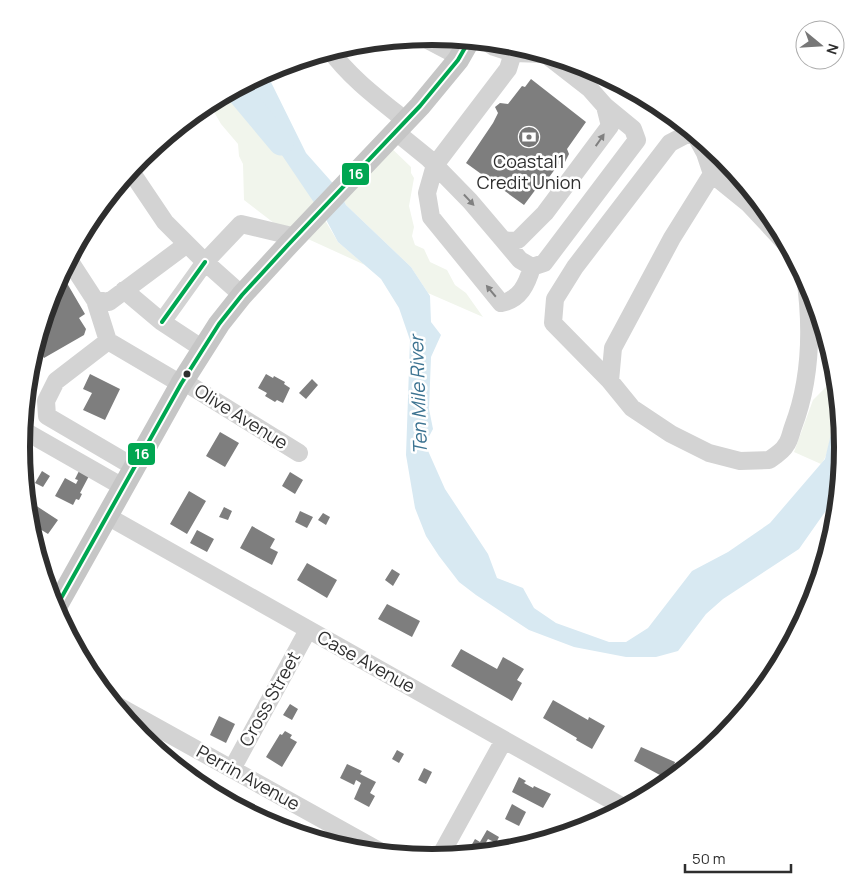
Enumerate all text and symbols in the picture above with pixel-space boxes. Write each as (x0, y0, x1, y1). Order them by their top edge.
north arrow (795, 20, 845, 70)
text: N (822, 41, 843, 57)
bank icon: Coastal1 Credit Union (517, 125, 541, 149)
one-way arrow (595, 133, 605, 147)
place label: Coastal1 Credit Union (477, 149, 581, 194)
line badge: 16 (341, 162, 370, 186)
text: 16 (349, 164, 363, 183)
one-way arrow (463, 194, 475, 206)
one-way arrow (485, 285, 497, 297)
water label: Ten Mile River (403, 333, 433, 455)
unlabelled marker (182, 369, 192, 379)
street label: Olive Avenue (190, 378, 293, 454)
line badge: 16 (127, 442, 156, 466)
text: 16 (135, 444, 149, 463)
street label: Case Avenue (313, 624, 420, 698)
street label: Cross Street (233, 647, 305, 750)
street label: Perrin Avenue (193, 739, 304, 815)
scale bar (685, 842, 791, 874)
text: 50 m (692, 848, 726, 869)

